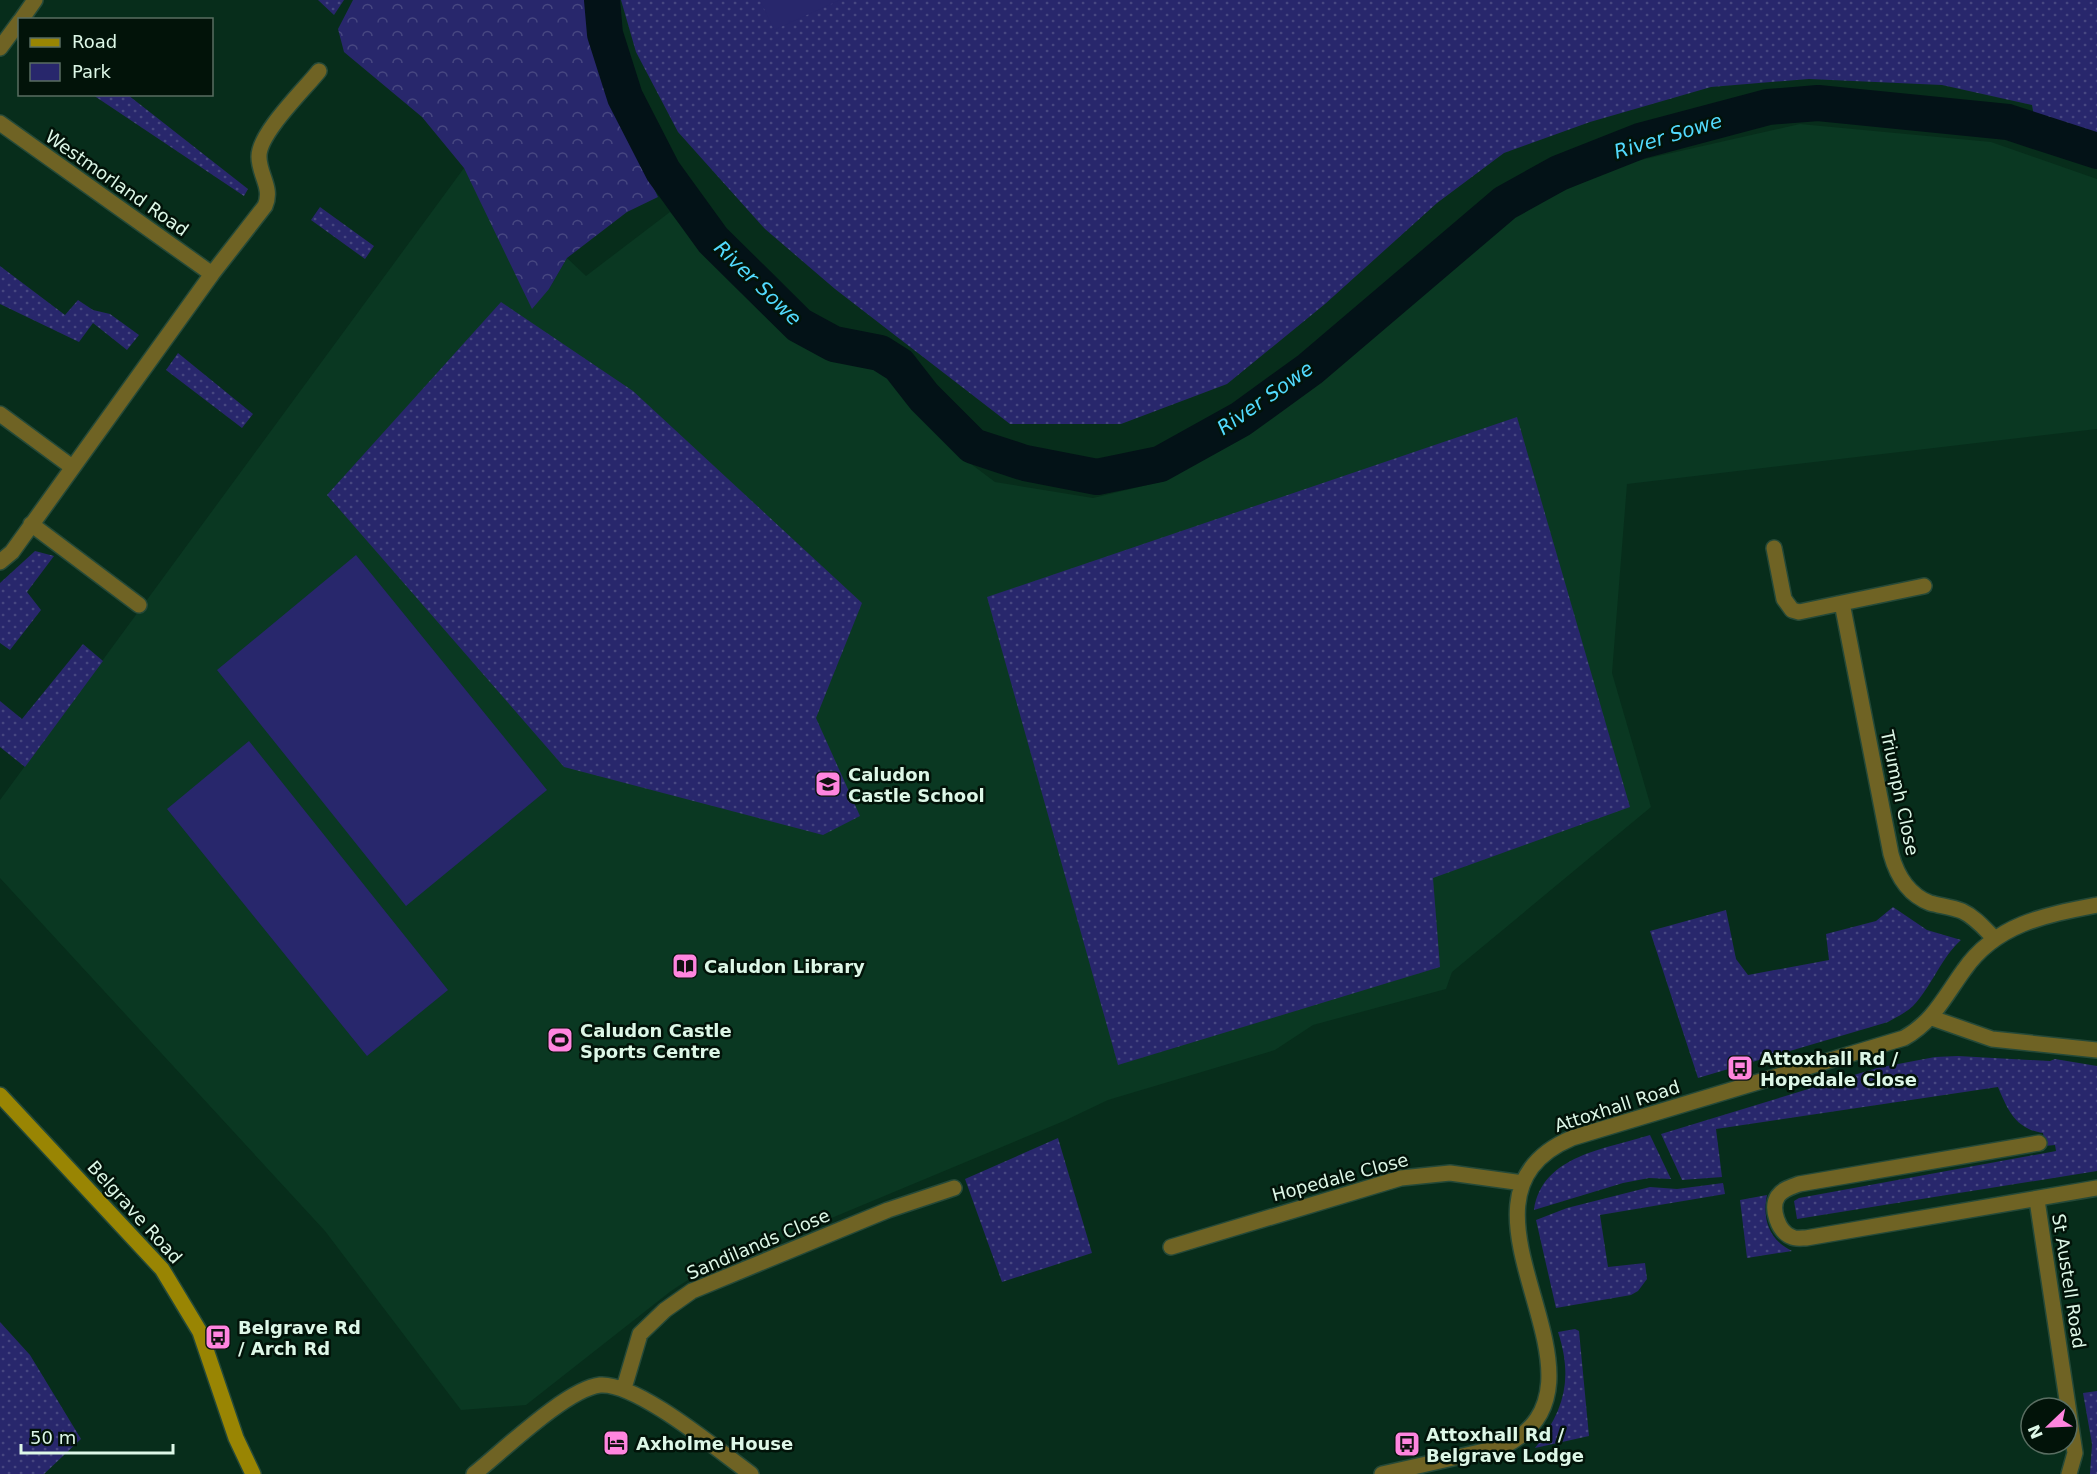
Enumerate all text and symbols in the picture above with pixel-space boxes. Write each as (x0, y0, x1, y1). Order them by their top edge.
legend (18, 18, 213, 96)
text: Road (72, 31, 117, 52)
text: Park (72, 61, 111, 82)
water label: River Sowe (1611, 108, 1725, 164)
street label: Westmorland Road (41, 126, 193, 240)
water label: River Sowe (709, 236, 807, 330)
water label: River Sowe (1212, 356, 1318, 440)
street label: Triumph Close (1876, 728, 1924, 857)
place label: Caludon Castle School (848, 764, 985, 806)
school or university icon: Caludon Castle School (813, 769, 843, 799)
library icon: Caludon Library (670, 951, 700, 981)
place label: Caludon Library (704, 956, 865, 977)
place label: Caludon Castle Sports Centre (580, 1020, 732, 1062)
sports icon: Caludon Castle Sports Centre (545, 1025, 575, 1055)
place label: Attoxhall Rd / Hopedale Close (1760, 1048, 1917, 1090)
bus stop icon: Attoxhall Rd / Hopedale Close (1725, 1053, 1755, 1083)
street label: Attoxhall Road (1552, 1076, 1682, 1136)
street label: Hopedale Close (1270, 1149, 1410, 1205)
street label: Belgrave Road (83, 1156, 187, 1268)
street label: Sandilands Close (683, 1204, 833, 1284)
street label: St Austell Road (2048, 1212, 2090, 1350)
place label: Belgrave Rd / Arch Rd (238, 1317, 361, 1359)
bus stop icon: Belgrave Rd / Arch Rd (203, 1322, 233, 1352)
north arrow (2019, 1396, 2079, 1456)
scale bar (21, 1417, 172, 1455)
text: N (2024, 1422, 2047, 1442)
place label: Attoxhall Rd / Belgrave Lodge (1426, 1424, 1584, 1466)
text: 50 m (30, 1427, 76, 1448)
hotel icon: Axholme House (601, 1428, 631, 1458)
bus stop icon: Attoxhall Rd / Belgrave Lodge (1392, 1429, 1422, 1459)
place label: Axholme House (636, 1433, 793, 1454)

